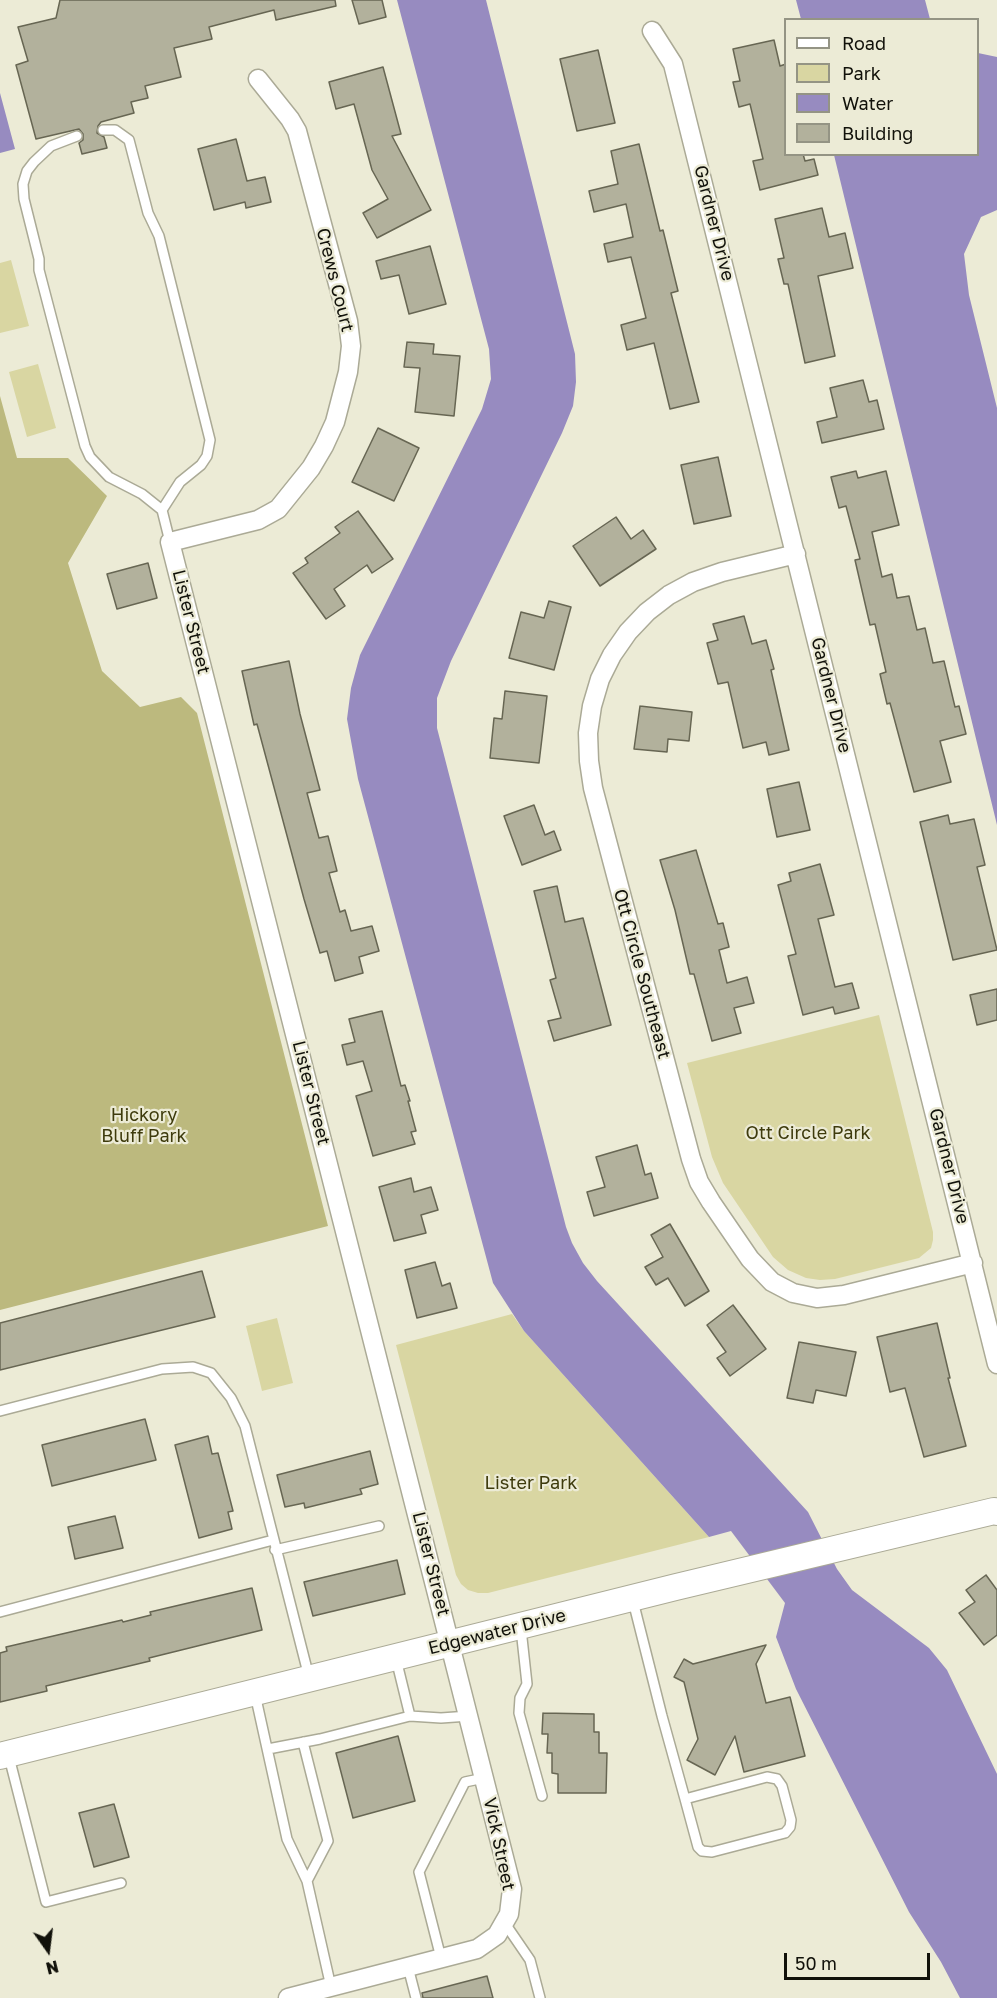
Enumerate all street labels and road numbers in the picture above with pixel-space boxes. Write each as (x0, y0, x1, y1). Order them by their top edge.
street label: Gardner Drive (689, 163, 739, 283)
street label: Crews Court (312, 226, 358, 334)
street label: Lister Street (168, 567, 214, 677)
street label: Gardner Drive (806, 635, 856, 755)
street label: Ott Circle Southeast (609, 887, 675, 1061)
street label: Lister Street (288, 1038, 334, 1148)
street label: Gardner Drive (924, 1106, 974, 1226)
street label: Lister Street (408, 1509, 454, 1619)
street label: Edgewater Drive (426, 1604, 568, 1660)
street label: Vick Street (479, 1795, 519, 1893)

